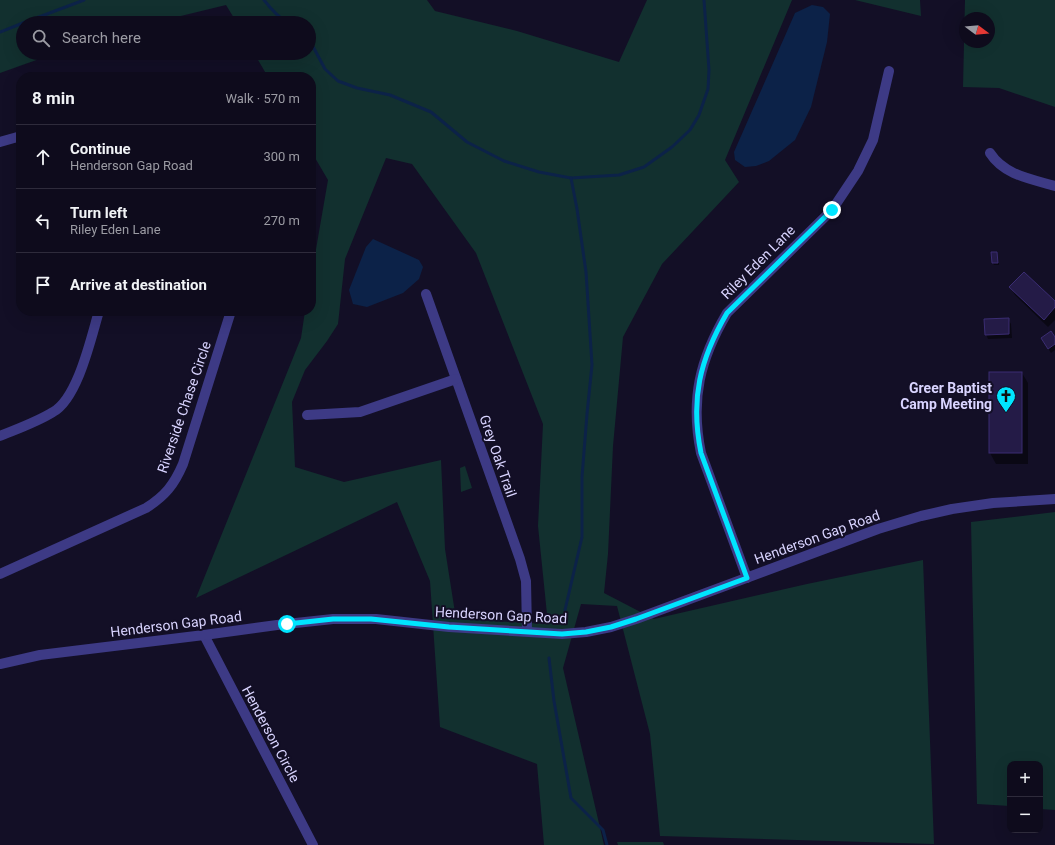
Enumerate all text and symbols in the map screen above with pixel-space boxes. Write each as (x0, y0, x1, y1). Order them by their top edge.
north arrow (959, 12, 995, 48)
search box (16, 16, 316, 60)
icon: search (30, 27, 52, 49)
text: Search here (62, 29, 141, 47)
text: 8 min (32, 88, 75, 108)
text: Walk · 570 m (225, 91, 300, 106)
text: Continue (70, 140, 131, 158)
icon: ahead (32, 146, 54, 168)
text: 300 m (263, 149, 300, 164)
text: Henderson Gap Road (70, 158, 193, 173)
route end (823, 201, 841, 219)
text: Turn left (70, 204, 127, 222)
icon: left (32, 210, 54, 232)
text: 270 m (263, 213, 300, 228)
text: Riley Eden Lane (70, 222, 161, 237)
street label: Riley Eden Lane (718, 222, 798, 302)
icon: arrive (32, 274, 54, 296)
text: Arrive at destination (70, 276, 207, 294)
street label: Riverside Chase Circle (154, 339, 214, 475)
place label: Greer Baptist Camp Meeting (900, 380, 992, 412)
church icon: Greer Baptist Camp Meeting (995, 385, 1017, 413)
street label: Grey Oak Trail (476, 413, 520, 499)
street label: Henderson Gap Road (752, 507, 882, 567)
street label: Henderson Gap Road (435, 604, 567, 626)
street label: Henderson Gap Road (109, 608, 243, 640)
route start (278, 615, 296, 633)
street label: Henderson Circle (239, 683, 303, 785)
map controls (1007, 761, 1043, 833)
button: + (1007, 761, 1043, 797)
button: − (1007, 797, 1043, 833)

